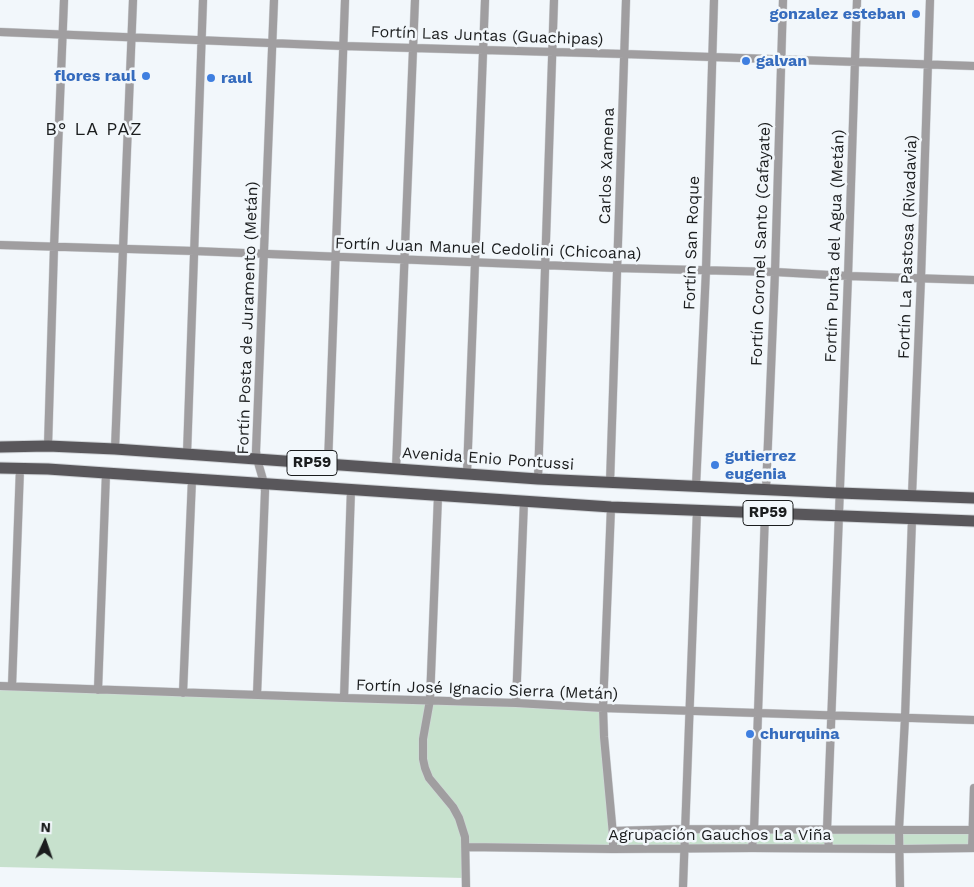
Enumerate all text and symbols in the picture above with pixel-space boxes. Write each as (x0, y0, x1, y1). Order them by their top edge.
place label: gonzalez esteban (770, 4, 906, 24)
marker: gonzalez esteban (910, 8, 922, 20)
street label: Fortín Las Juntas (Guachipas) (370, 22, 604, 50)
place label: galvan (756, 51, 807, 71)
marker: galvan (740, 55, 752, 67)
place label: flores raul (54, 66, 136, 86)
place label: raul (221, 68, 252, 88)
marker: flores raul (140, 70, 152, 82)
marker: raul (205, 72, 217, 84)
street label: Carlos Xamena (595, 107, 619, 225)
district label: B° LA PAZ (44, 119, 144, 141)
street label: Fortín Coronel Santo (Cafayate) (747, 122, 775, 366)
street label: Fortín Punta del Agua (Metán) (821, 129, 849, 363)
street label: Fortín La Pastosa (Rivadavia) (894, 135, 922, 359)
street label: Fortín San Roque (680, 175, 704, 311)
street label: Fortín Posta de Juramento (Metán) (234, 181, 262, 455)
street label: Fortín Juan Manuel Cedolini (Chicoana) (335, 234, 641, 264)
street label: Avenida Enio Pontussi (401, 443, 575, 475)
place label: gutierrez eugenia (725, 446, 796, 484)
road number: RP59 (287, 450, 337, 476)
marker: gutierrez eugenia (709, 459, 721, 471)
road number: RP59 (743, 500, 793, 526)
street label: Fortín José Ignacio Sierra (Metán) (356, 676, 618, 704)
place label: churquina (760, 724, 839, 744)
marker: churquina (744, 728, 756, 740)
north arrow (20, 817, 70, 867)
text: N (40, 819, 51, 835)
street label: Agrupación Gauchos La Viña (608, 825, 832, 845)

